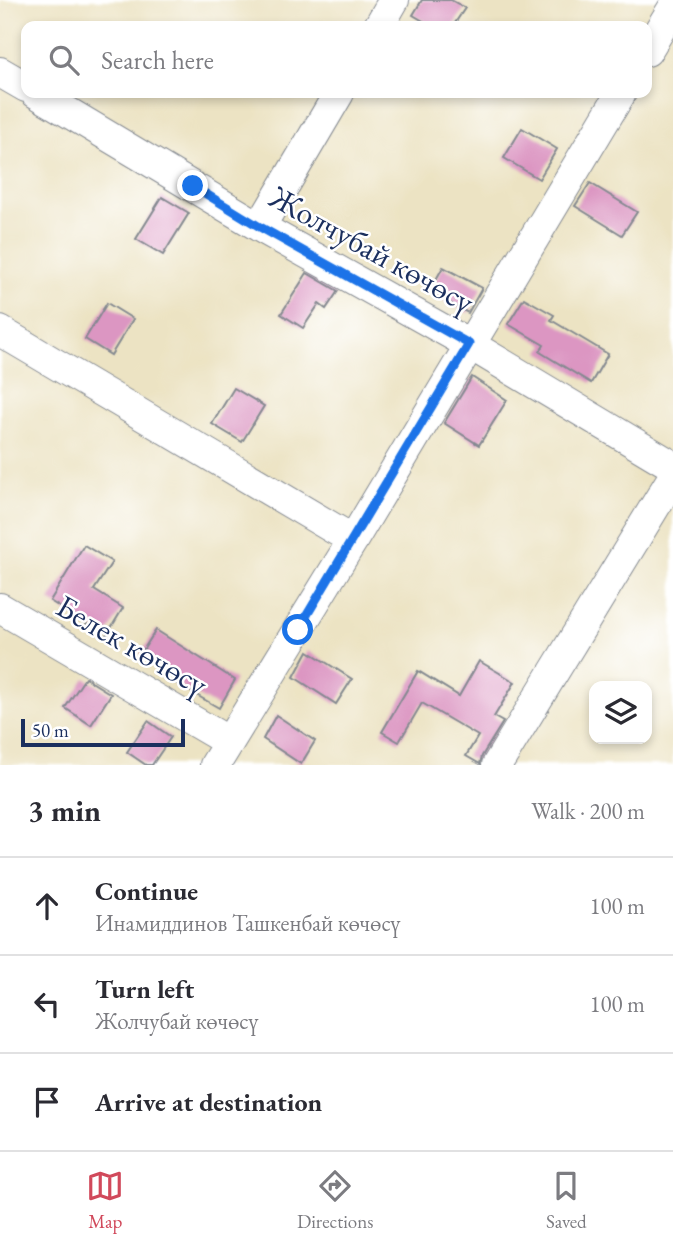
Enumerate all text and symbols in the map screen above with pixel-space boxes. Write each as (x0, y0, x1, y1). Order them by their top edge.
search box (21, 21, 652, 98)
icon: search (45, 41, 83, 79)
text: Search here (101, 43, 214, 77)
route end (177, 170, 208, 201)
street label: Жолчубай көчөсү (262, 175, 482, 323)
street label: Белек көчөсү (49, 585, 216, 706)
route start (282, 614, 313, 645)
map controls (589, 681, 652, 744)
button: layers (589, 681, 652, 744)
scale bar (21, 716, 186, 748)
text: 50 m (32, 718, 69, 743)
text: 3 min (28, 791, 101, 830)
text: Walk · 200 m (531, 796, 645, 826)
text: Continue (95, 874, 198, 908)
icon: ahead (28, 887, 66, 925)
text: 100 m (589, 891, 645, 921)
text: Инамиддинов Ташкенбай көчөсү (95, 908, 400, 938)
text: Turn left (95, 972, 194, 1006)
icon: left (28, 985, 66, 1023)
text: 100 m (589, 989, 645, 1019)
text: Жолчубай көчөсү (95, 1006, 258, 1036)
icon: arrive (28, 1083, 66, 1121)
text: Arrive at destination (95, 1085, 322, 1119)
tab: Map (86, 1167, 124, 1234)
tab: Directions (297, 1167, 373, 1234)
tab: Saved (546, 1167, 587, 1234)

